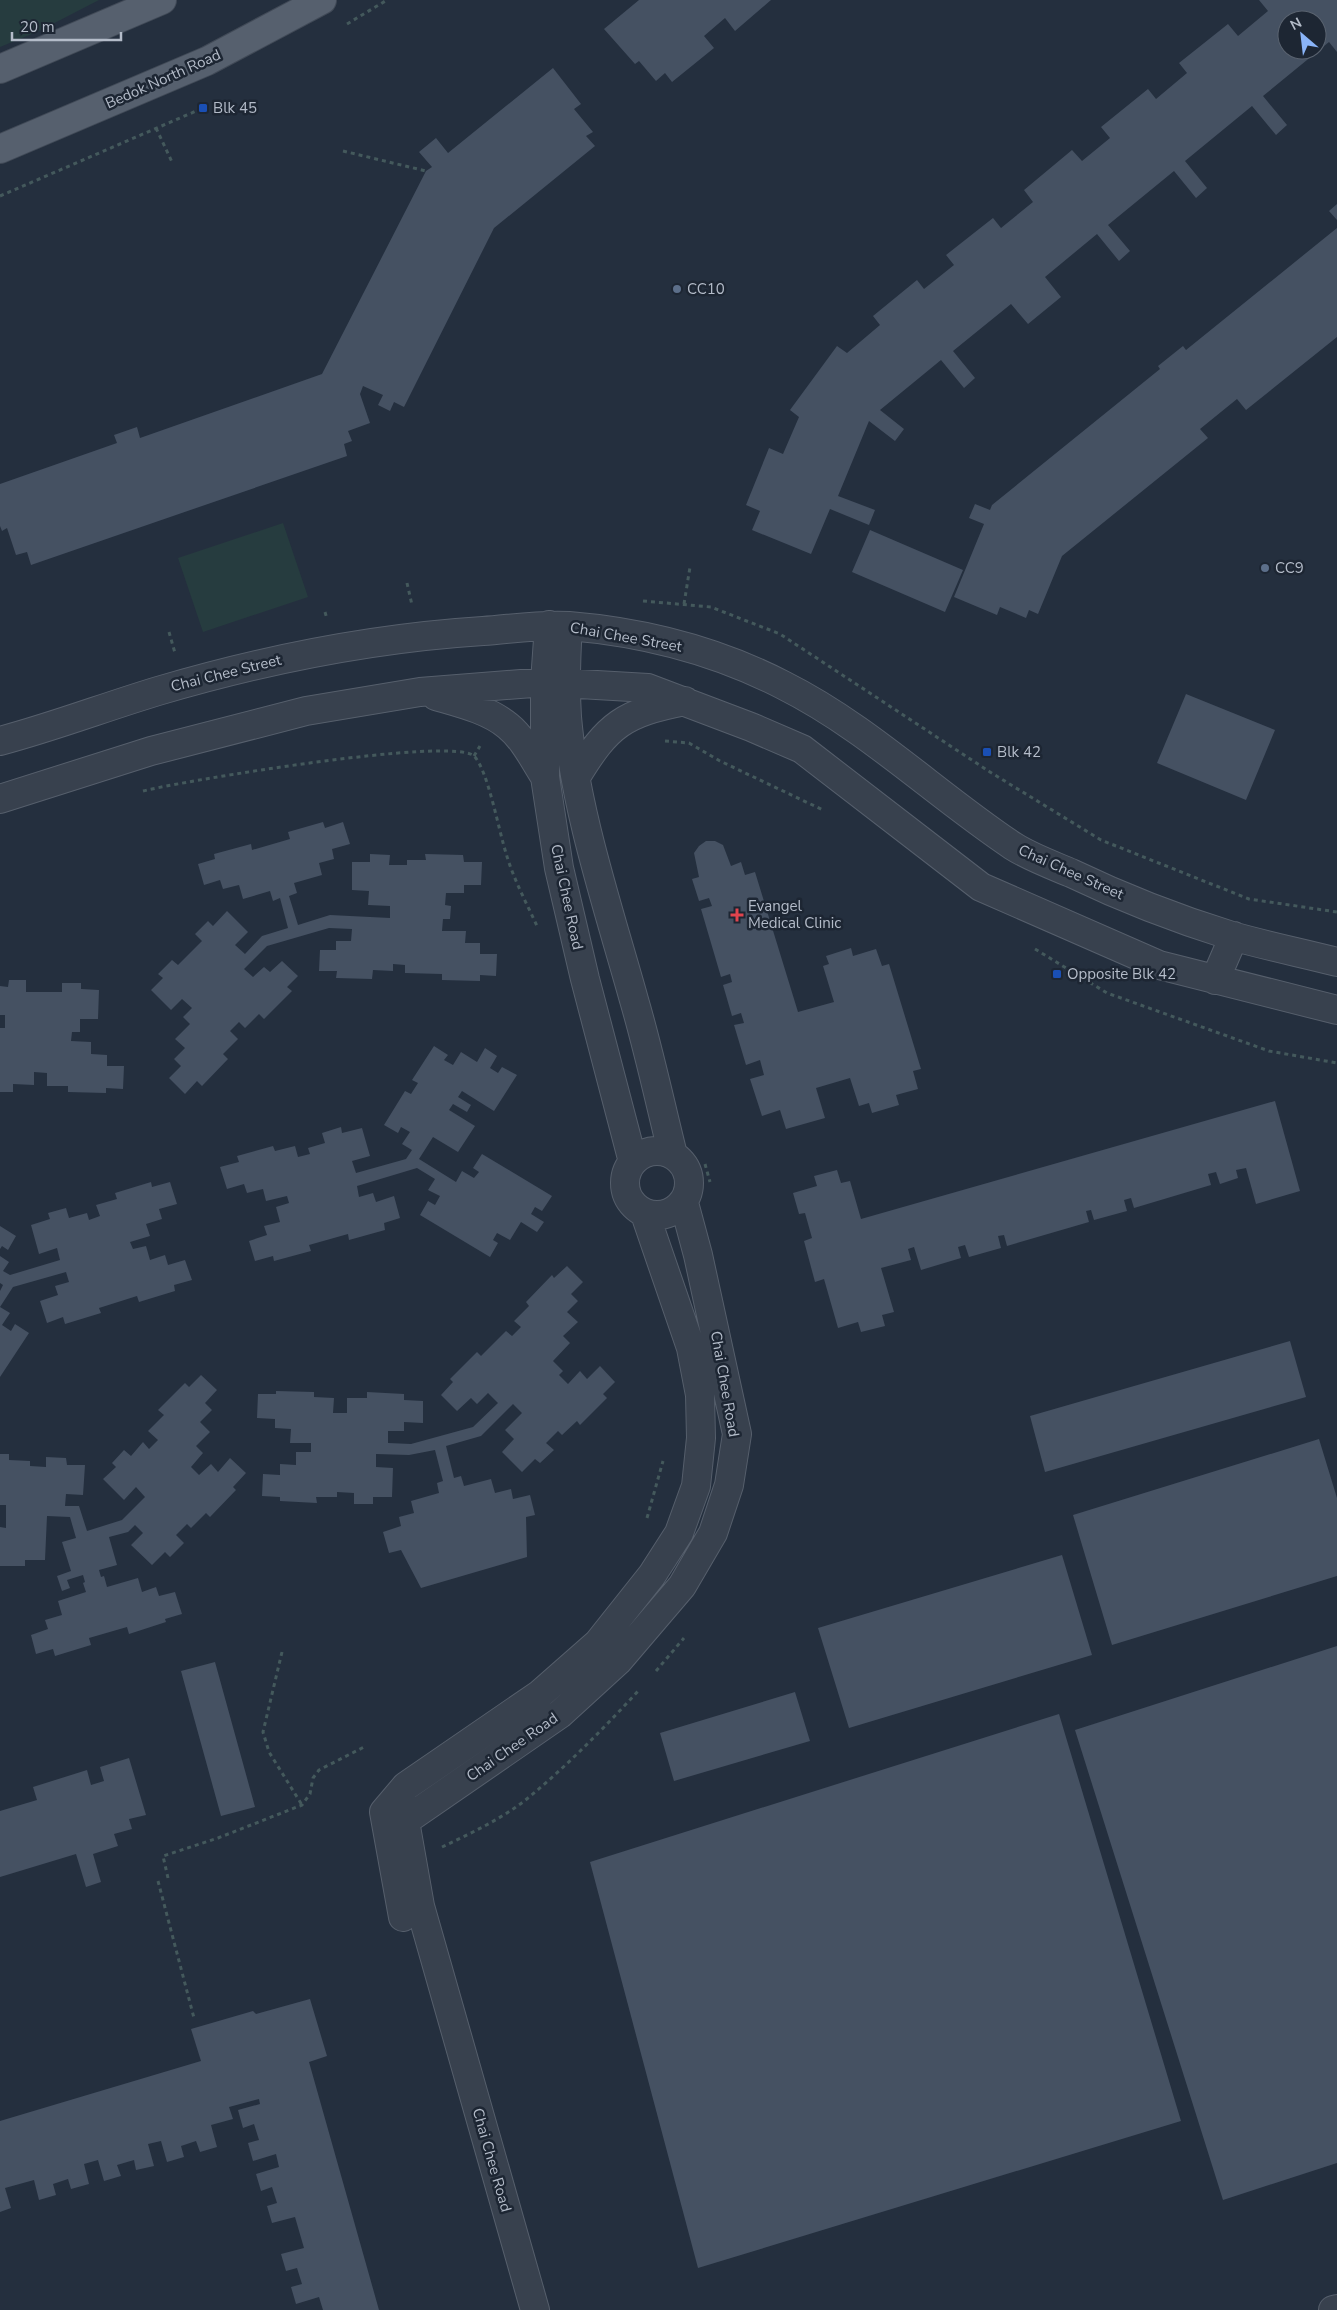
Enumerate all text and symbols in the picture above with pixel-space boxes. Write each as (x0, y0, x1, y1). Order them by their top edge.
scale bar (12, 10, 121, 42)
north arrow (1277, 10, 1327, 60)
text: N (1287, 13, 1305, 35)
text: 20 m (20, 17, 55, 37)
street label: Bedok North Road (102, 45, 224, 113)
place label: Blk 45 (213, 98, 257, 118)
marker: Blk 45 (197, 102, 209, 114)
place label: CC10 (687, 279, 725, 299)
marker: CC10 (671, 283, 683, 295)
place label: CC9 (1275, 558, 1304, 578)
marker: CC9 (1259, 562, 1271, 574)
street label: Chai Chee Street (568, 617, 684, 657)
street label: Chai Chee Street (169, 649, 284, 696)
place label: Blk 42 (997, 742, 1041, 762)
marker: Blk 42 (981, 746, 993, 758)
street label: Chai Chee Street (1015, 840, 1127, 904)
street label: Chai Chee Road (546, 842, 588, 952)
place label: Evangel Medical Clinic (748, 896, 841, 933)
marker: Evangel Medical Clinic (730, 908, 744, 922)
place label: Opposite Blk 42 (1067, 964, 1176, 984)
marker: Opposite Blk 42 (1051, 968, 1063, 980)
street label: Chai Chee Road (706, 1329, 744, 1439)
street label: Chai Chee Road (462, 1708, 562, 1786)
street label: Chai Chee Road (468, 2106, 516, 2214)

